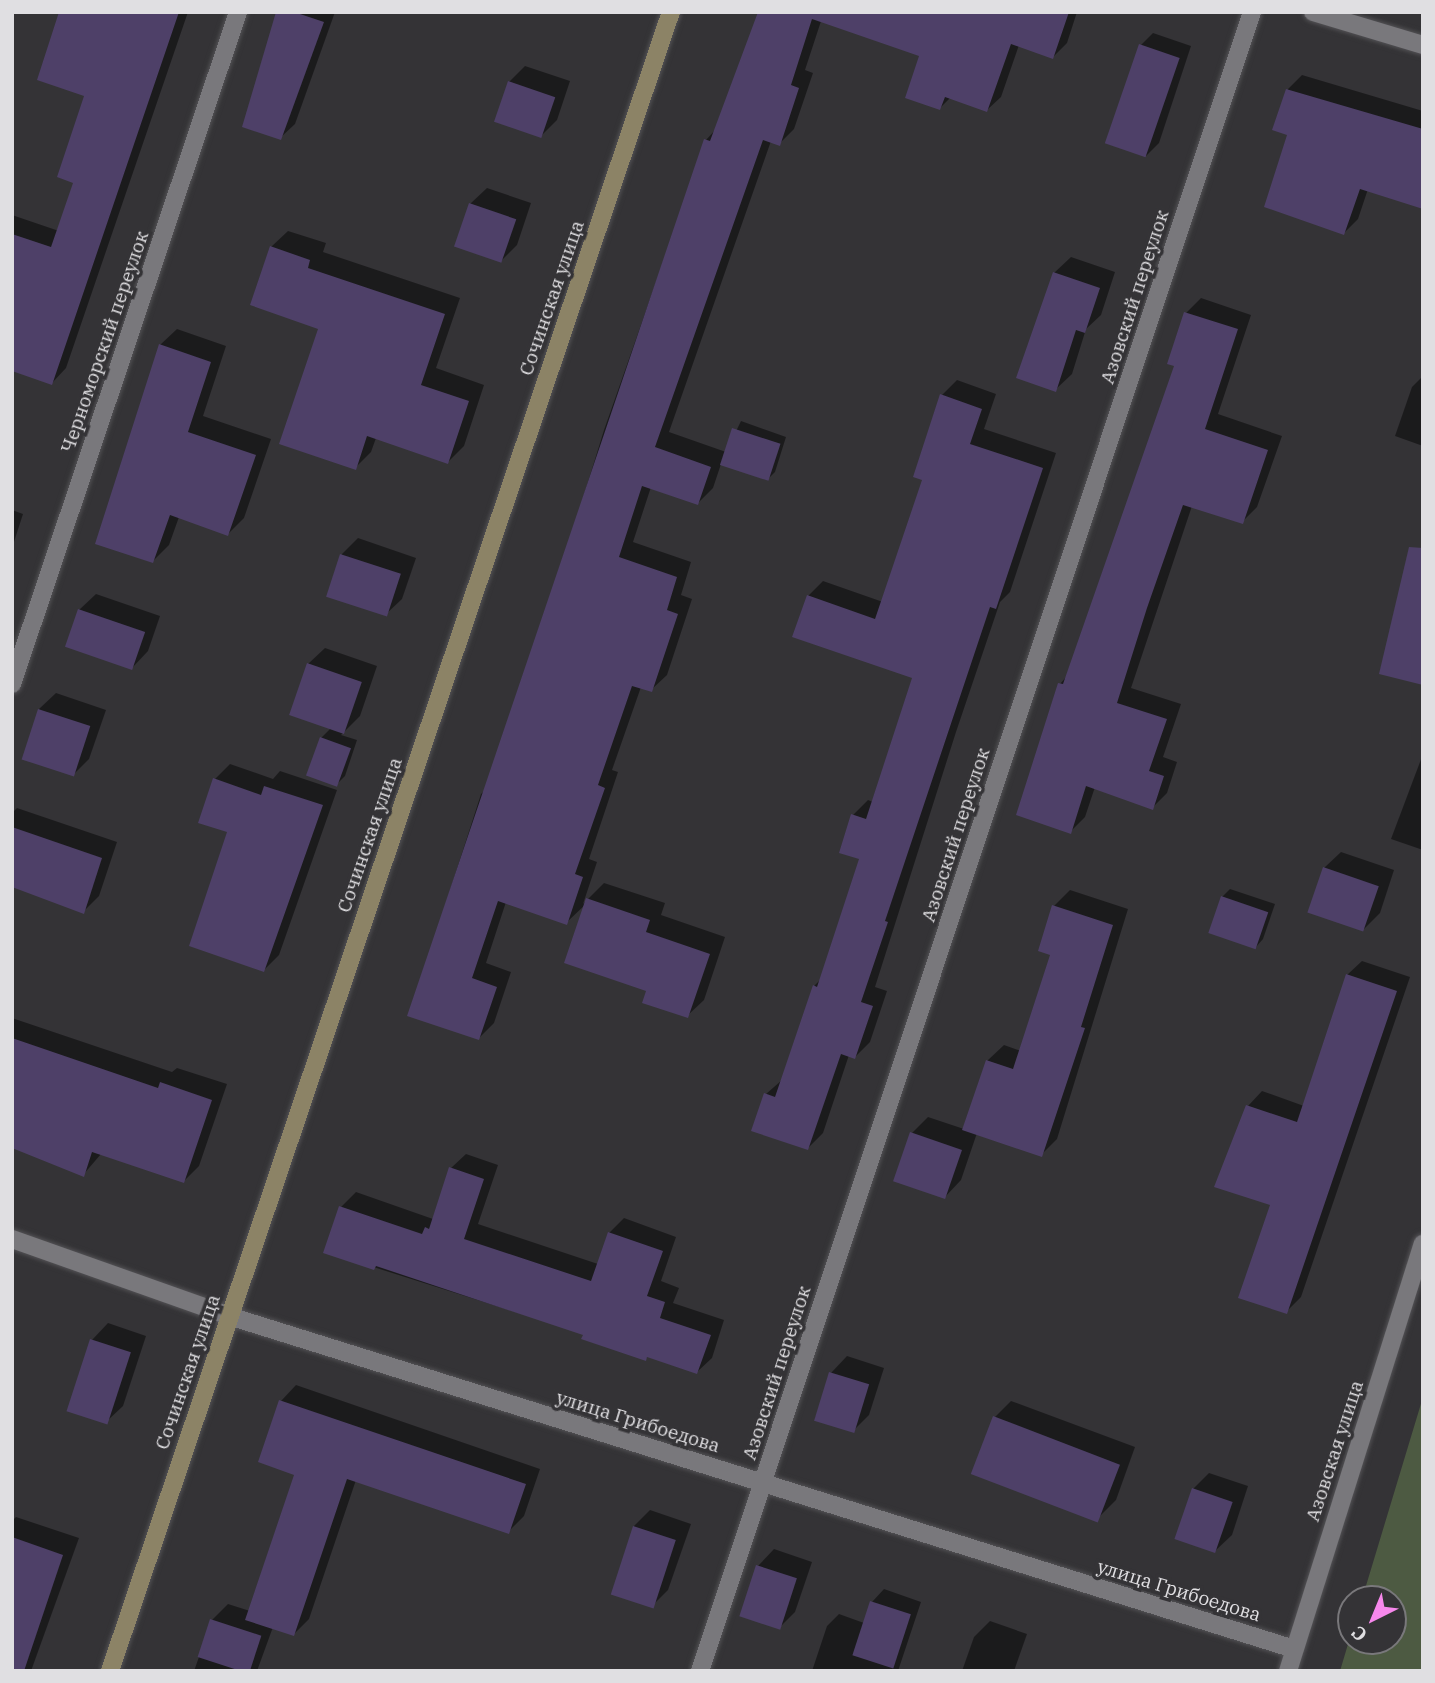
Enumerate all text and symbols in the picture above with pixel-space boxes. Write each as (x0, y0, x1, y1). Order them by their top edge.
street label: Азовский переулок (1096, 207, 1174, 387)
street label: Сочинская улица (515, 217, 589, 379)
street label: Черноморский переулок (56, 228, 154, 456)
street label: Азовский переулок (917, 745, 995, 925)
street label: Сочинская улица (333, 754, 407, 916)
street label: Азовский переулок (738, 1283, 816, 1463)
street label: Сочинская улица (151, 1291, 225, 1453)
street label: Азовская улица (1301, 1378, 1369, 1524)
street label: улица Грибоедова (553, 1386, 723, 1458)
street label: улица Грибоедова (1094, 1555, 1264, 1627)
north arrow (1337, 1585, 1407, 1655)
text: С (1346, 1621, 1372, 1647)

